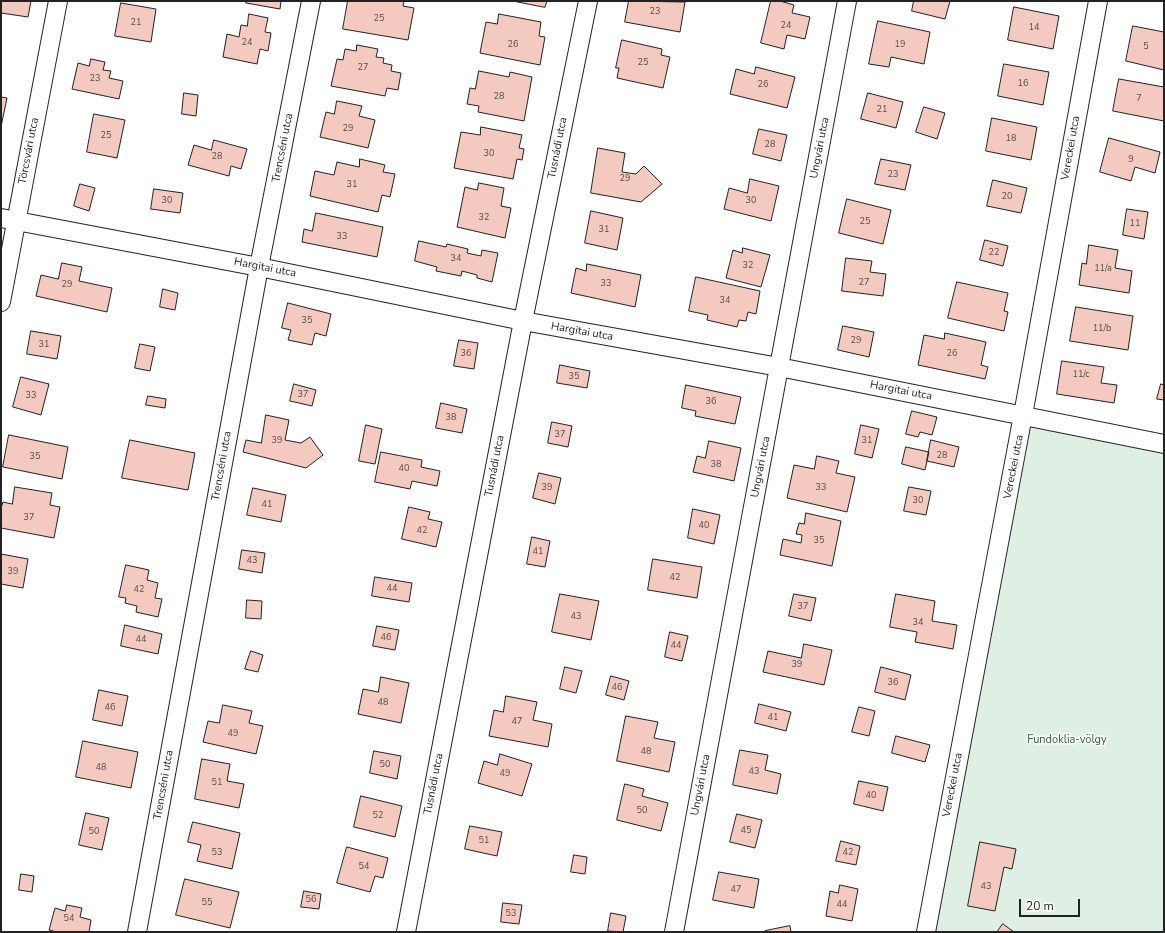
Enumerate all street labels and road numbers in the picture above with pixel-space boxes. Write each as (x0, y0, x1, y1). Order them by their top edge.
street label: Trencséni utca (270, 112, 296, 184)
street label: Vereckei utca (1059, 115, 1083, 181)
street label: Tusnádi utca (546, 116, 570, 180)
street label: Ungvári utca (808, 116, 832, 180)
street label: Törcsvári utca (16, 117, 42, 185)
street label: Hargitai utca (233, 256, 297, 280)
street label: Hargitai utca (550, 320, 614, 344)
street label: Hargitai utca (869, 379, 933, 403)
street label: Trencséni utca (209, 430, 235, 502)
street label: Tusnádi utca (483, 434, 507, 498)
street label: Vereckei utca (1001, 434, 1027, 500)
street label: Ungvári utca (749, 435, 773, 499)
street label: Trencséni utca (151, 749, 177, 821)
street label: Tusnádi utca (422, 752, 446, 816)
street label: Vereckei utca (940, 752, 966, 818)
street label: Ungvári utca (689, 753, 713, 817)

